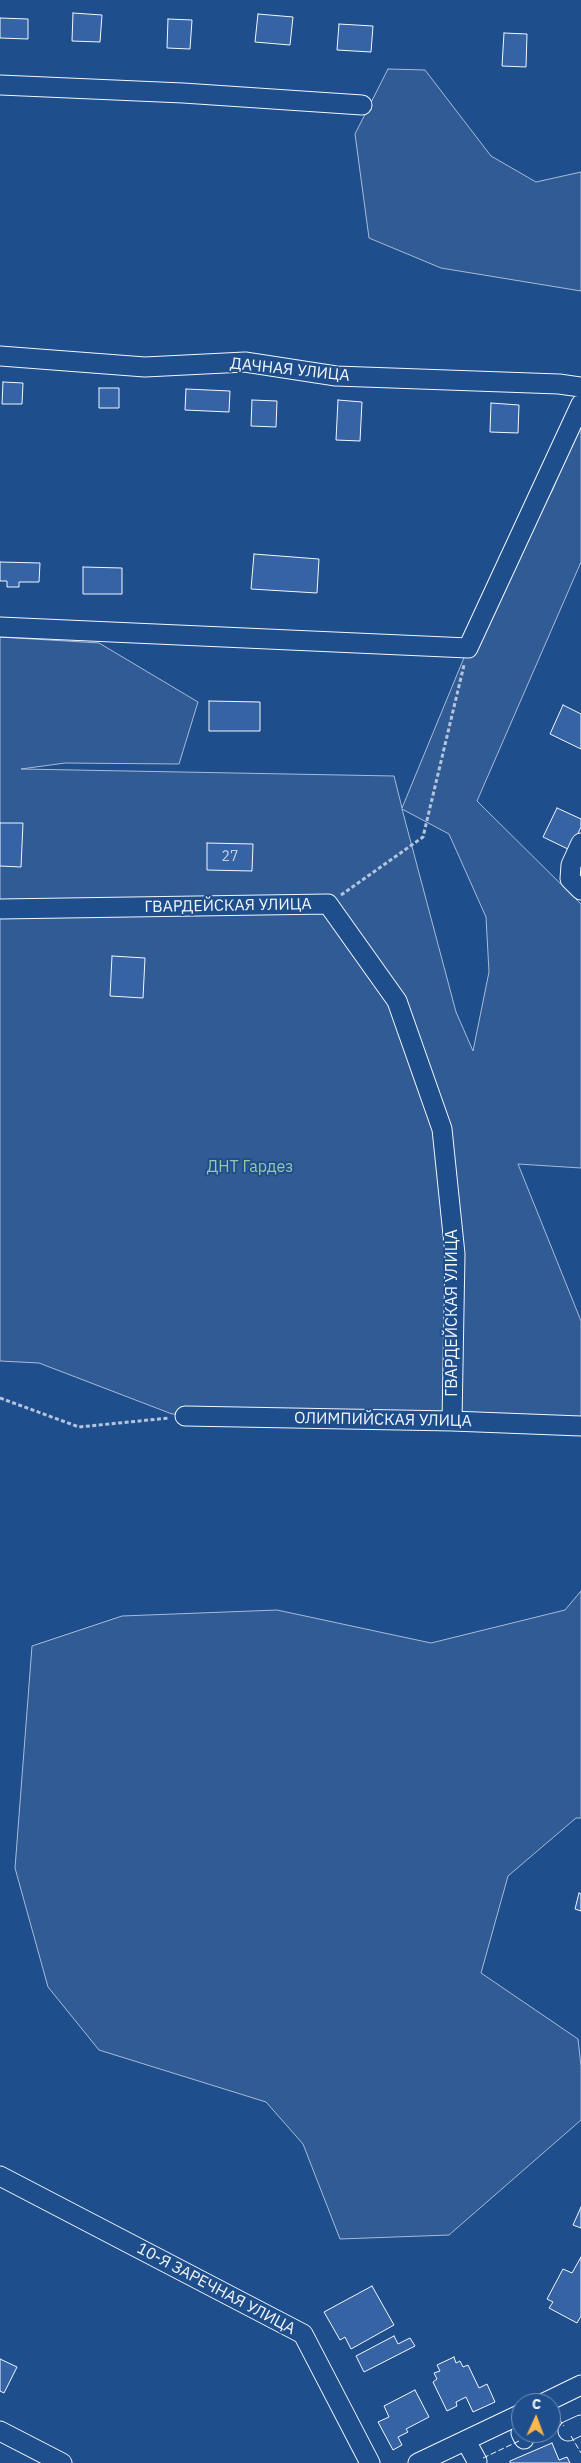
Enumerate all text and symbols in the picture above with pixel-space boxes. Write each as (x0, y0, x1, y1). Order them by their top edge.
street label: ДАЧНАЯ УЛИЦА (229, 354, 351, 386)
house number: 27 (222, 849, 238, 865)
street label: ГВАРДЕЙСКАЯ УЛИЦА (144, 895, 312, 917)
park label: ДНТ Гардез (207, 1157, 293, 1177)
street label: ГВАРДЕЙСКАЯ УЛИЦА (442, 1229, 462, 1397)
street label: ОЛИМПИЙСКАЯ УЛИЦА (294, 1409, 472, 1431)
street label: 10-Я ЗАРЕЧНАЯ УЛИЦА (133, 2239, 299, 2339)
north arrow (511, 2393, 561, 2443)
text: С (532, 2395, 541, 2413)

